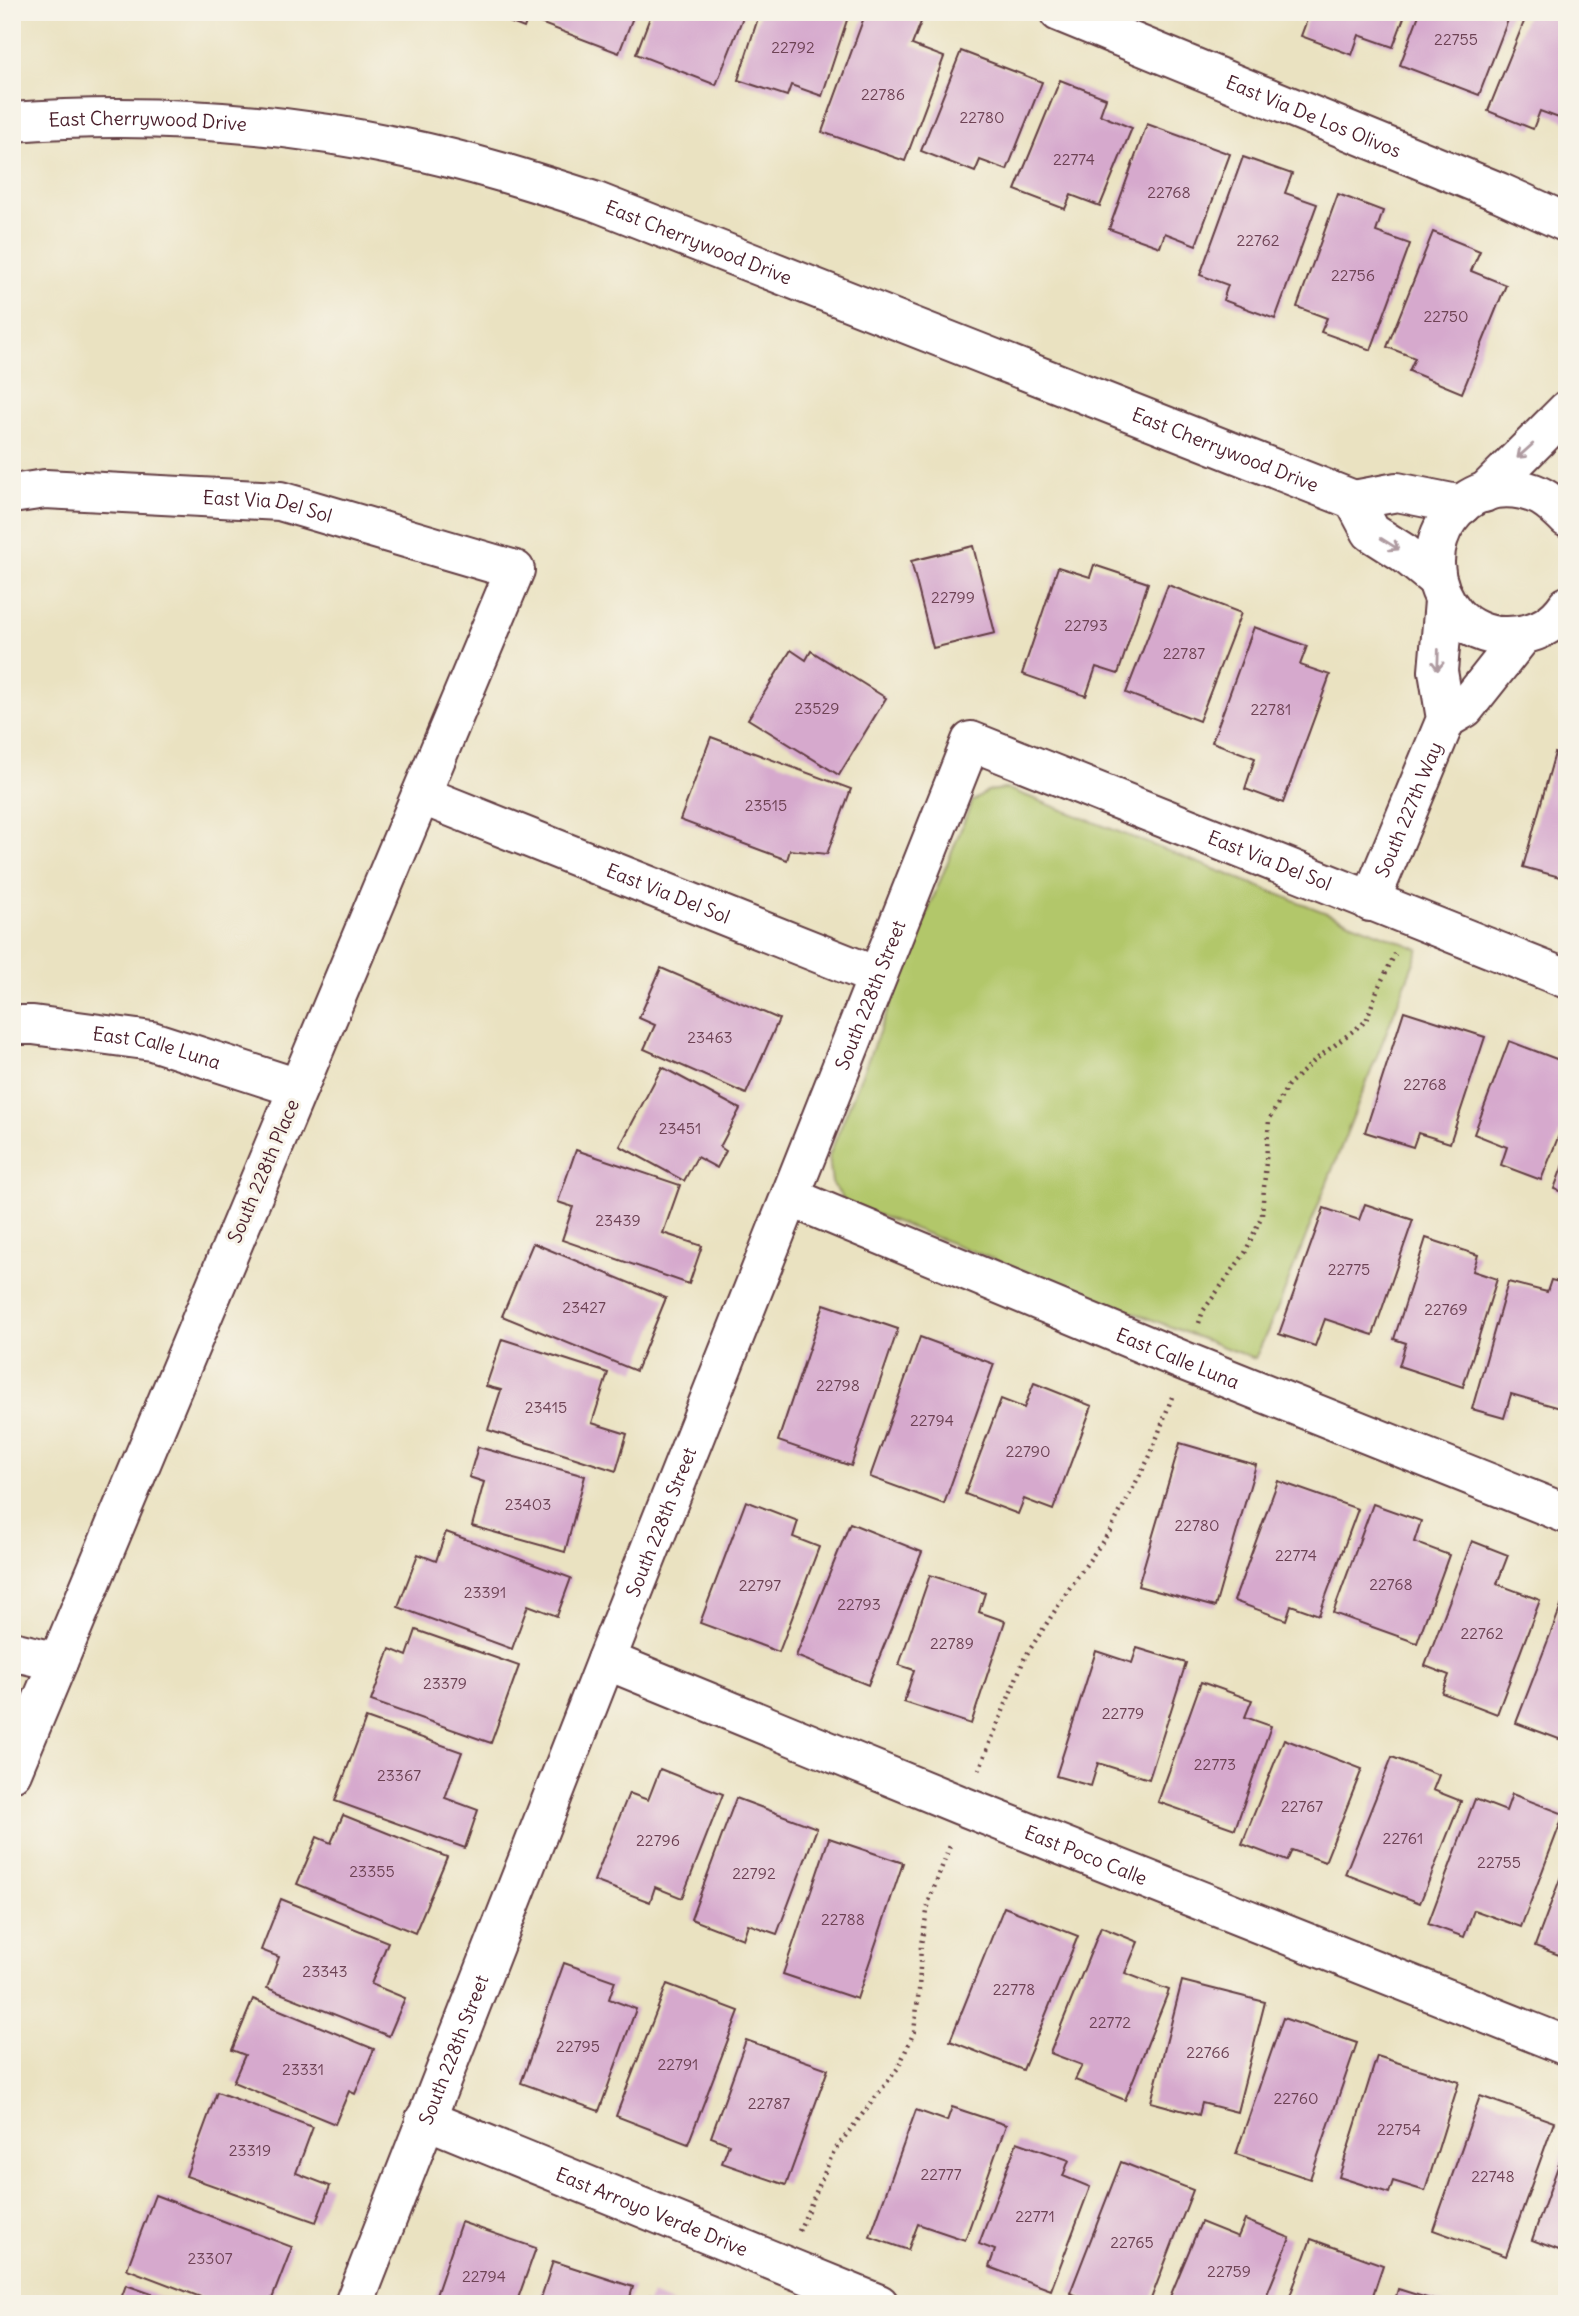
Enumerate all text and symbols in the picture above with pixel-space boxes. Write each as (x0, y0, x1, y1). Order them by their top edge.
house number: 22755 (1434, 29, 1478, 49)
house number: 22792 (771, 37, 815, 57)
street label: East Via De Los Olivos (1222, 70, 1405, 163)
house number: 22786 (861, 84, 905, 104)
street label: East Cherrywood Drive (48, 106, 248, 136)
house number: 22780 (959, 107, 1005, 127)
house number: 22774 (1053, 149, 1095, 169)
house number: 22768 (1147, 182, 1191, 202)
street label: East Cherrywood Drive (602, 195, 795, 290)
house number: 22762 (1236, 230, 1280, 250)
house number: 22756 (1331, 265, 1375, 285)
house number: 22750 (1423, 306, 1469, 326)
street label: East Cherrywood Drive (1129, 402, 1322, 497)
one-way arrow (1516, 443, 1534, 459)
street label: East Via Del Sol (202, 485, 335, 528)
one-way arrow (1379, 537, 1399, 551)
house number: 22799 (931, 587, 975, 607)
house number: 22793 (1064, 615, 1108, 635)
house number: 22787 (1163, 643, 1205, 663)
one-way arrow (1432, 648, 1445, 671)
house number: 23529 (794, 698, 840, 718)
house number: 22781 (1251, 699, 1291, 719)
street label: South 227th Way (1370, 738, 1447, 881)
house number: 23515 (745, 795, 787, 815)
street label: East Via Del Sol (1204, 825, 1335, 896)
street label: East Via Del Sol (603, 858, 733, 929)
street label: South 228th Street (830, 917, 911, 1073)
street label: East Calle Luna (91, 1021, 224, 1074)
house number: 23463 (687, 1027, 733, 1047)
house number: 22768 (1403, 1074, 1447, 1094)
street label: South 228th Place (222, 1095, 304, 1247)
house number: 23451 (659, 1118, 701, 1138)
house number: 23439 (595, 1210, 641, 1230)
house number: 22775 (1328, 1259, 1370, 1279)
house number: 23427 (562, 1297, 606, 1317)
house number: 22769 (1424, 1299, 1468, 1319)
street label: East Calle Luna (1113, 1322, 1243, 1394)
house number: 22798 (816, 1375, 860, 1395)
house number: 23415 (525, 1397, 567, 1417)
house number: 22794 (910, 1410, 954, 1430)
house number: 22790 (1005, 1441, 1051, 1461)
street label: South 228th Street (620, 1444, 701, 1600)
house number: 23403 (505, 1494, 551, 1514)
house number: 22780 (1174, 1515, 1220, 1535)
house number: 22774 (1275, 1545, 1317, 1565)
house number: 22768 (1369, 1574, 1413, 1594)
house number: 22797 (739, 1575, 781, 1595)
house number: 23391 (464, 1582, 506, 1602)
house number: 22793 (837, 1594, 881, 1614)
house number: 22762 (1460, 1623, 1504, 1643)
house number: 22789 (930, 1633, 974, 1653)
house number: 23379 (423, 1673, 467, 1693)
house number: 22779 (1102, 1703, 1144, 1723)
house number: 22773 (1194, 1754, 1236, 1774)
house number: 23367 (377, 1765, 421, 1785)
house number: 22767 (1281, 1796, 1323, 1816)
street label: East Poco Calle (1021, 1820, 1151, 1890)
house number: 22761 (1383, 1828, 1423, 1848)
house number: 22796 (636, 1830, 680, 1850)
house number: 22755 (1477, 1852, 1521, 1872)
house number: 23355 (349, 1861, 395, 1881)
house number: 22792 (732, 1863, 776, 1883)
house number: 22788 (821, 1909, 865, 1929)
house number: 23343 (302, 1961, 348, 1981)
street label: South 228th Street (413, 1971, 494, 2128)
house number: 22778 (993, 1979, 1035, 1999)
house number: 22772 (1089, 2012, 1131, 2032)
house number: 22795 (556, 2036, 600, 2056)
house number: 22766 (1186, 2042, 1230, 2062)
house number: 22791 (658, 2054, 698, 2074)
house number: 23331 (282, 2059, 324, 2079)
house number: 22760 (1274, 2088, 1318, 2108)
house number: 22787 (748, 2093, 790, 2113)
house number: 22754 (1377, 2119, 1421, 2139)
house number: 23319 (229, 2140, 271, 2160)
street label: East Arroyo Verde Drive (552, 2162, 752, 2261)
house number: 22777 (920, 2164, 962, 2184)
house number: 22748 (1471, 2166, 1515, 2186)
house number: 22771 (1015, 2206, 1055, 2226)
house number: 22765 (1110, 2232, 1154, 2252)
house number: 23307 (187, 2248, 233, 2268)
house number: 22759 (1207, 2261, 1251, 2281)
house number: 22794 (462, 2266, 506, 2286)

